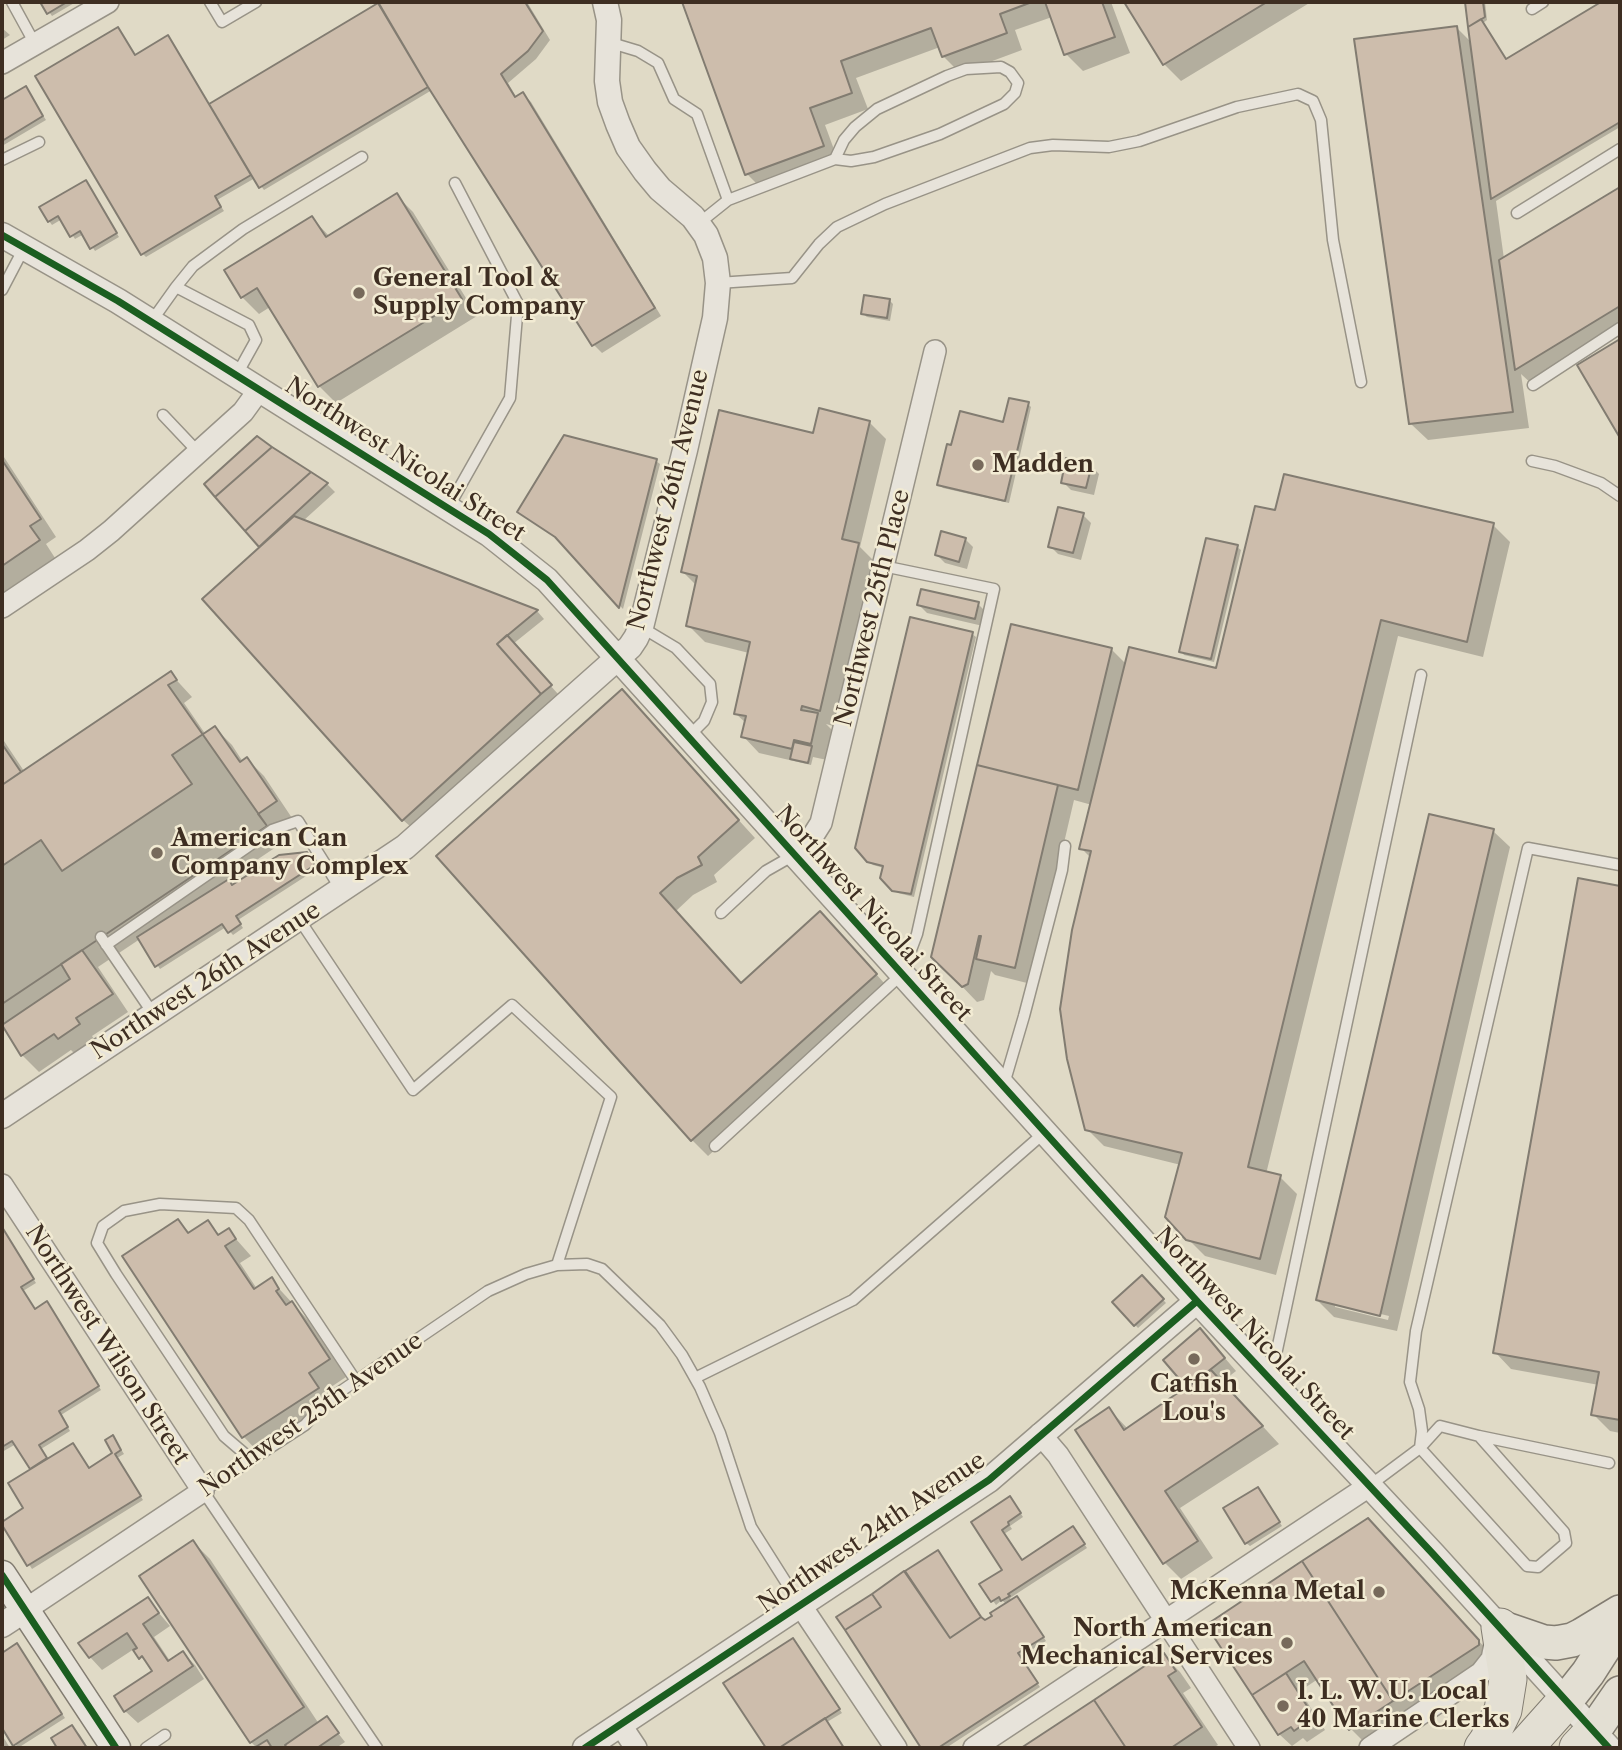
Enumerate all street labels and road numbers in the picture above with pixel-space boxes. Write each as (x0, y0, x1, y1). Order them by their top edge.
street label: Northwest 26th Avenue (623, 367, 715, 633)
street label: Northwest Nicolai Street (280, 372, 530, 548)
street label: Northwest 25th Place (830, 487, 916, 729)
street label: Northwest Nicolai Street (768, 800, 978, 1028)
street label: Northwest 26th Avenue (86, 896, 326, 1066)
street label: Northwest Wilson Street (19, 1220, 195, 1470)
street label: Northwest Nicolai Street (1148, 1222, 1360, 1446)
street label: Northwest 25th Avenue (193, 1327, 429, 1503)
street label: Northwest 24th Avenue (753, 1446, 991, 1620)

